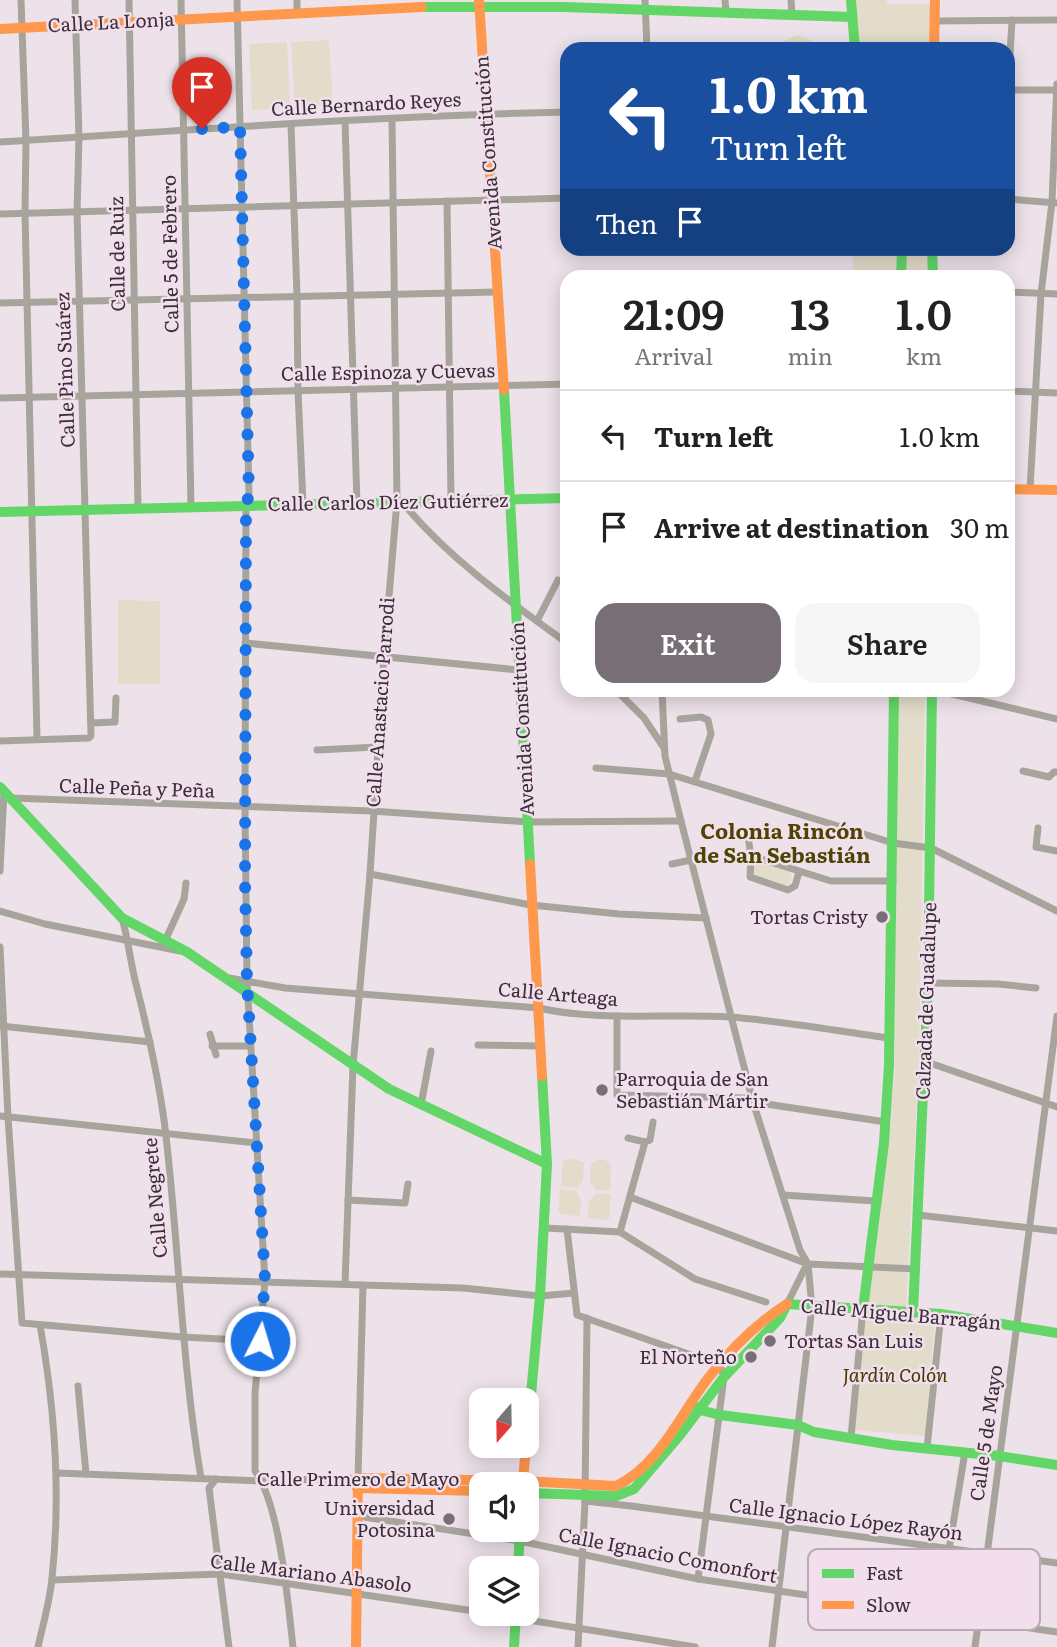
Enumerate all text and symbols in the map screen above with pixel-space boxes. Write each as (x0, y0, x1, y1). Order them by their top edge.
street label: Calle La Lonja (47, 4, 176, 38)
street label: Avenida Constitución (466, 55, 508, 251)
text: 1.0 km (710, 55, 868, 128)
pin (172, 57, 232, 129)
icon: arrive (183, 68, 221, 106)
icon: left (595, 70, 686, 161)
street label: Calle Bernardo Reyes (270, 84, 462, 122)
text: Turn left (710, 122, 847, 170)
street label: Calle 5 de Febrero (154, 175, 184, 333)
street label: Calle de Ruiz (101, 196, 131, 312)
text: Then (595, 203, 657, 242)
icon: arrive (671, 203, 709, 241)
text: 21:09 (623, 281, 725, 343)
text: 13 (790, 281, 830, 343)
text: 1.0 (896, 281, 952, 343)
street label: Calle Pino Suárez (47, 292, 81, 448)
text: Arrival (634, 338, 713, 372)
text: min (788, 338, 833, 372)
text: km (906, 338, 942, 372)
street label: Calle Espinoza y Cuevas (281, 355, 496, 387)
text: Turn left (654, 416, 773, 455)
text: 1.0 km (900, 416, 980, 455)
icon: left (595, 417, 633, 455)
street label: Calle Carlos Díez Gutiérrez (267, 485, 509, 517)
text: Arrive at destination (654, 507, 929, 546)
text: 30 m (950, 507, 1010, 546)
icon: arrive (595, 508, 633, 546)
street label: Calle Anastacio Parrodi (358, 596, 400, 808)
button: Exit (595, 603, 781, 683)
button: Share (795, 603, 980, 683)
street label: Avenida Constitución (502, 621, 540, 817)
street label: Calle Peña y Peña (59, 770, 216, 804)
district label: Colonia Rincón de San Sebastián (693, 814, 871, 869)
street label: Calzada de Guadalupe (908, 901, 942, 1100)
place label: Tortas Cristy (750, 902, 868, 930)
marker: Tortas Cristy (874, 909, 890, 925)
street label: Calle Arteaga (497, 974, 620, 1012)
place label: Parroquia de San Sebastián Mártir (616, 1064, 769, 1114)
marker: Parroquia de San Sebastián Mártir (594, 1082, 610, 1098)
street label: Calle Negrete (135, 1137, 173, 1259)
street label: Calle Miguel Barragán (800, 1290, 1002, 1336)
position arrow (223, 1304, 297, 1378)
place label: Tortas San Luis (784, 1326, 923, 1354)
marker: Tortas San Luis (762, 1333, 778, 1349)
place label: El Norteño (639, 1342, 737, 1370)
marker: El Norteño (743, 1349, 759, 1365)
park label: Jardín Colón (842, 1360, 948, 1388)
street label: Calle 5 de Mayo (962, 1363, 1008, 1503)
north arrow (469, 1388, 539, 1458)
map controls (469, 1388, 539, 1626)
street label: Calle Primero de Mayo (257, 1464, 459, 1492)
button: sound (469, 1472, 539, 1542)
street label: Calle Ignacio López Rayón (727, 1490, 965, 1546)
place label: Universidad Potosina (324, 1493, 436, 1543)
marker: Universidad Potosina (441, 1511, 457, 1527)
street label: Calle Ignacio Comonfort (556, 1519, 780, 1589)
street label: Calle Mariano Abasolo (209, 1546, 414, 1598)
legend (808, 1549, 1040, 1630)
button: layers (469, 1556, 539, 1626)
text: Fast (866, 1558, 903, 1586)
text: Slow (866, 1590, 911, 1618)

